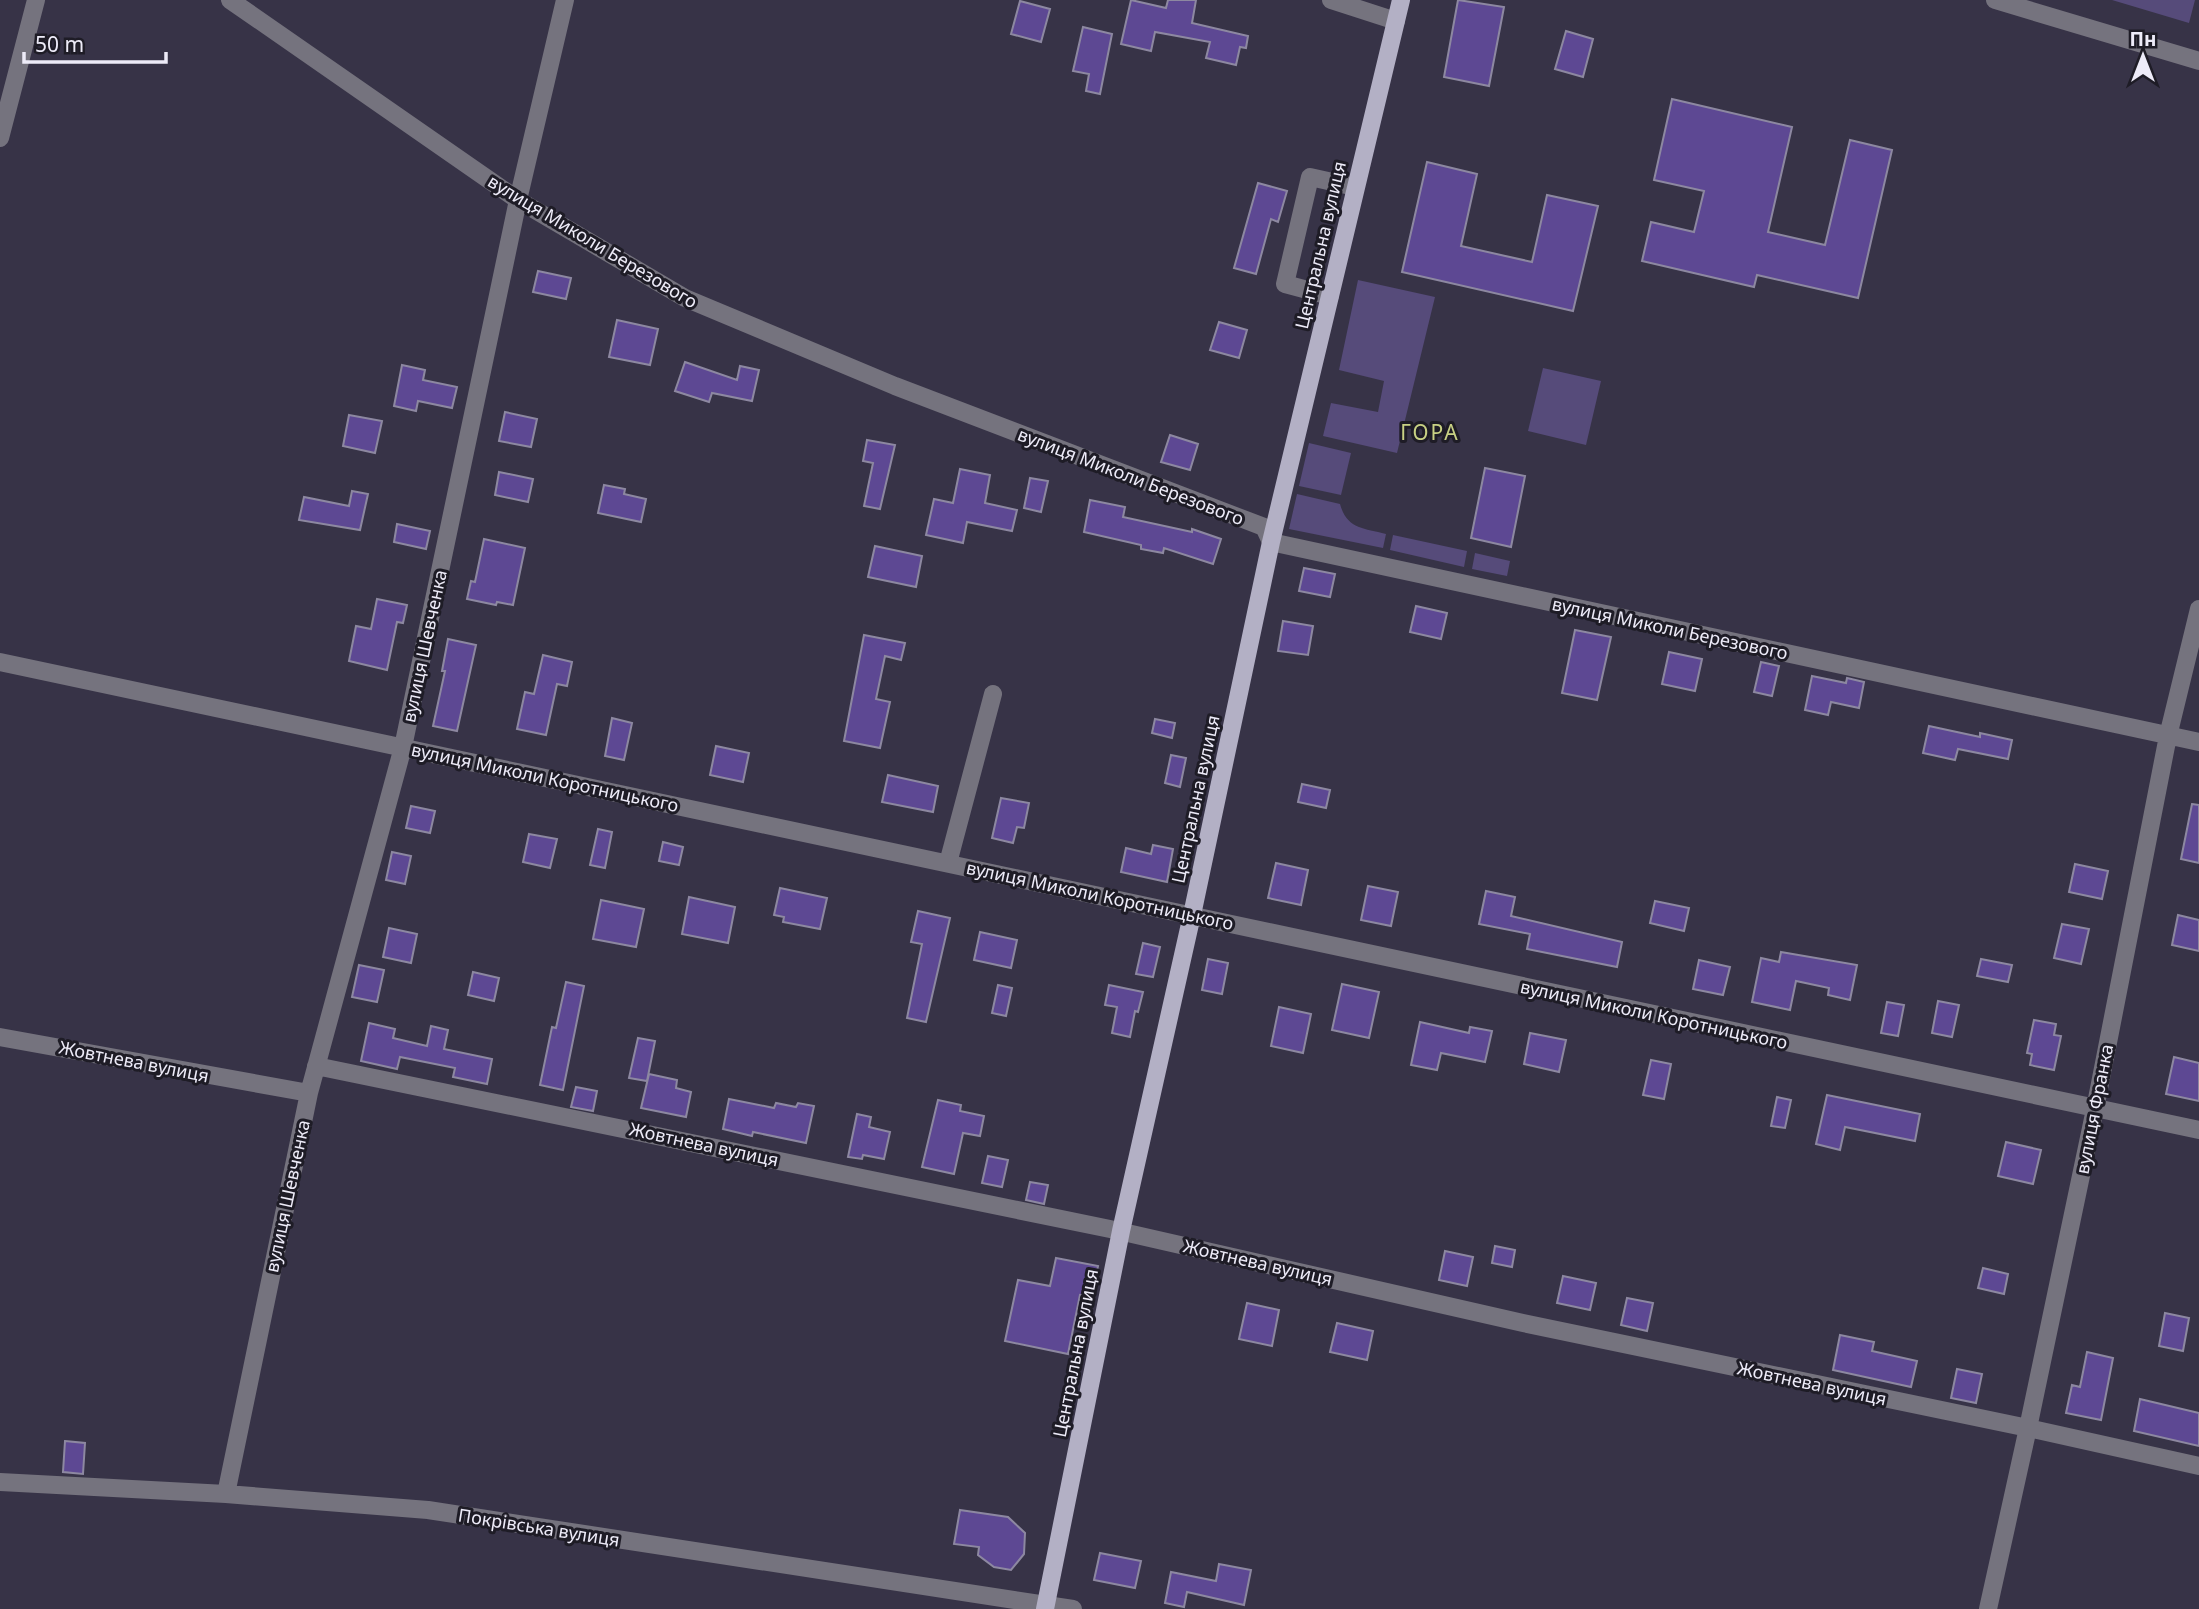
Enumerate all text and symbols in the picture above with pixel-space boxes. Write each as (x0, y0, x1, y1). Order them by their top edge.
scale bar (24, 21, 166, 65)
north arrow (2108, 21, 2178, 91)
text: Пн (2130, 26, 2156, 52)
text: 50 m (35, 30, 84, 58)
street label: Центральна вулиця (1289, 159, 1351, 331)
street label: вулиця Миколи Березового (484, 169, 702, 313)
district label: ГОРА (1400, 418, 1460, 446)
street label: вулиця Миколи Березового (1014, 422, 1248, 530)
street label: вулиця Шевченка (396, 567, 452, 725)
street label: вулиця Миколи Березового (1550, 591, 1790, 665)
street label: Центральна вулиця (1165, 713, 1225, 885)
street label: вулиця Миколи Коротницького (409, 737, 681, 817)
street label: вулиця Миколи Коротницького (964, 855, 1236, 935)
street label: вулиця Миколи Коротницького (1518, 974, 1790, 1054)
street label: Жовтнева вулиця (57, 1035, 211, 1087)
street label: вулиця Франка (2070, 1042, 2118, 1176)
street label: Жовтнева вулиця (627, 1116, 781, 1172)
street label: вулиця Шевченка (259, 1117, 315, 1275)
street label: Жовтнева вулиця (1181, 1233, 1335, 1291)
street label: Центральна вулиця (1047, 1267, 1103, 1439)
street label: Жовтнева вулиця (1735, 1355, 1889, 1411)
street label: Покрівська вулиця (457, 1502, 621, 1552)

